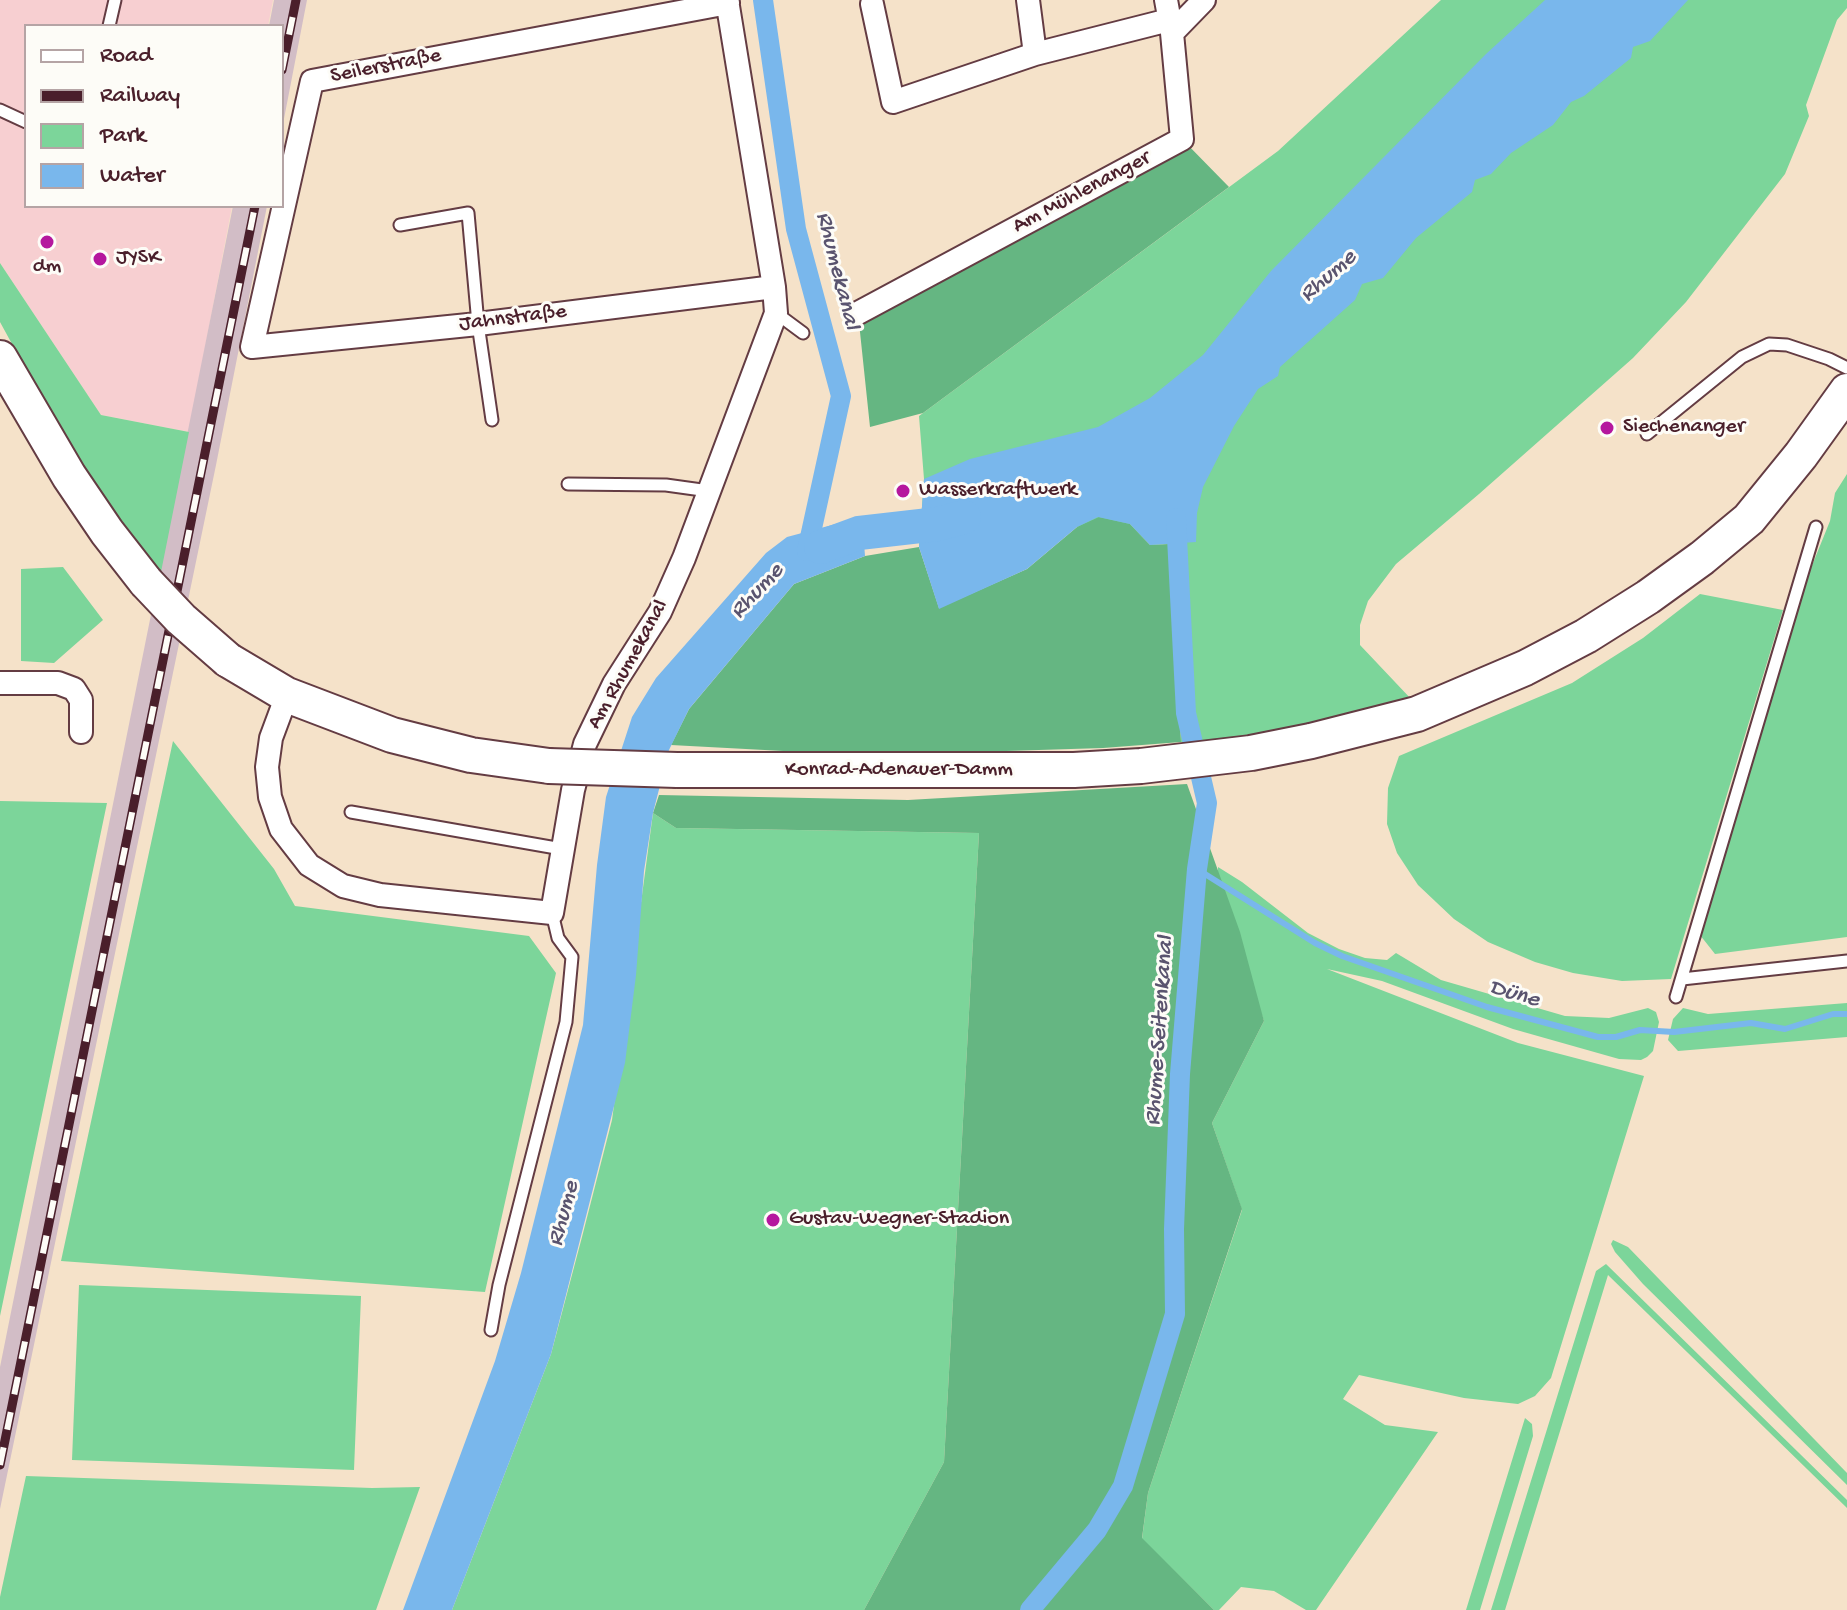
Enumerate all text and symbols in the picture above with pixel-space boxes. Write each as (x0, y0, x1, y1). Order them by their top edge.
legend (24, 24, 284, 208)
text: Road (100, 42, 152, 71)
street label: Seilerstraße (328, 43, 444, 91)
text: Railway (100, 82, 180, 111)
text: Park (100, 122, 146, 151)
street label: Am Mühlenanger (1009, 146, 1155, 240)
text: Water (100, 162, 164, 191)
water label: Rhumekanal (807, 209, 865, 333)
marker: dm (38, 233, 56, 251)
water label: Rhume (1295, 244, 1363, 310)
place label: JYSK (116, 246, 160, 272)
marker: JYSK (91, 250, 109, 268)
place label: dm (33, 255, 61, 281)
street label: Jahnstraße (458, 299, 568, 339)
place label: Siechenanger (1623, 415, 1745, 441)
marker: Siechenanger (1598, 419, 1616, 437)
place label: Wasserkraftwerk (919, 478, 1077, 504)
marker: Wasserkraftwerk (894, 482, 912, 500)
water label: Rhume (725, 558, 791, 626)
street label: Am Rhumekanal (583, 596, 675, 734)
street label: Konrad-Adenauer-Damm (785, 758, 1013, 784)
water label: Rhume-Seitenkanal (1140, 935, 1182, 1127)
water label: Düne (1486, 974, 1542, 1016)
water label: Rhume (543, 1178, 587, 1250)
place label: Gustav-Wegner-Stadion (789, 1207, 1009, 1233)
marker: Gustav-Wegner-Stadion (764, 1211, 782, 1229)

